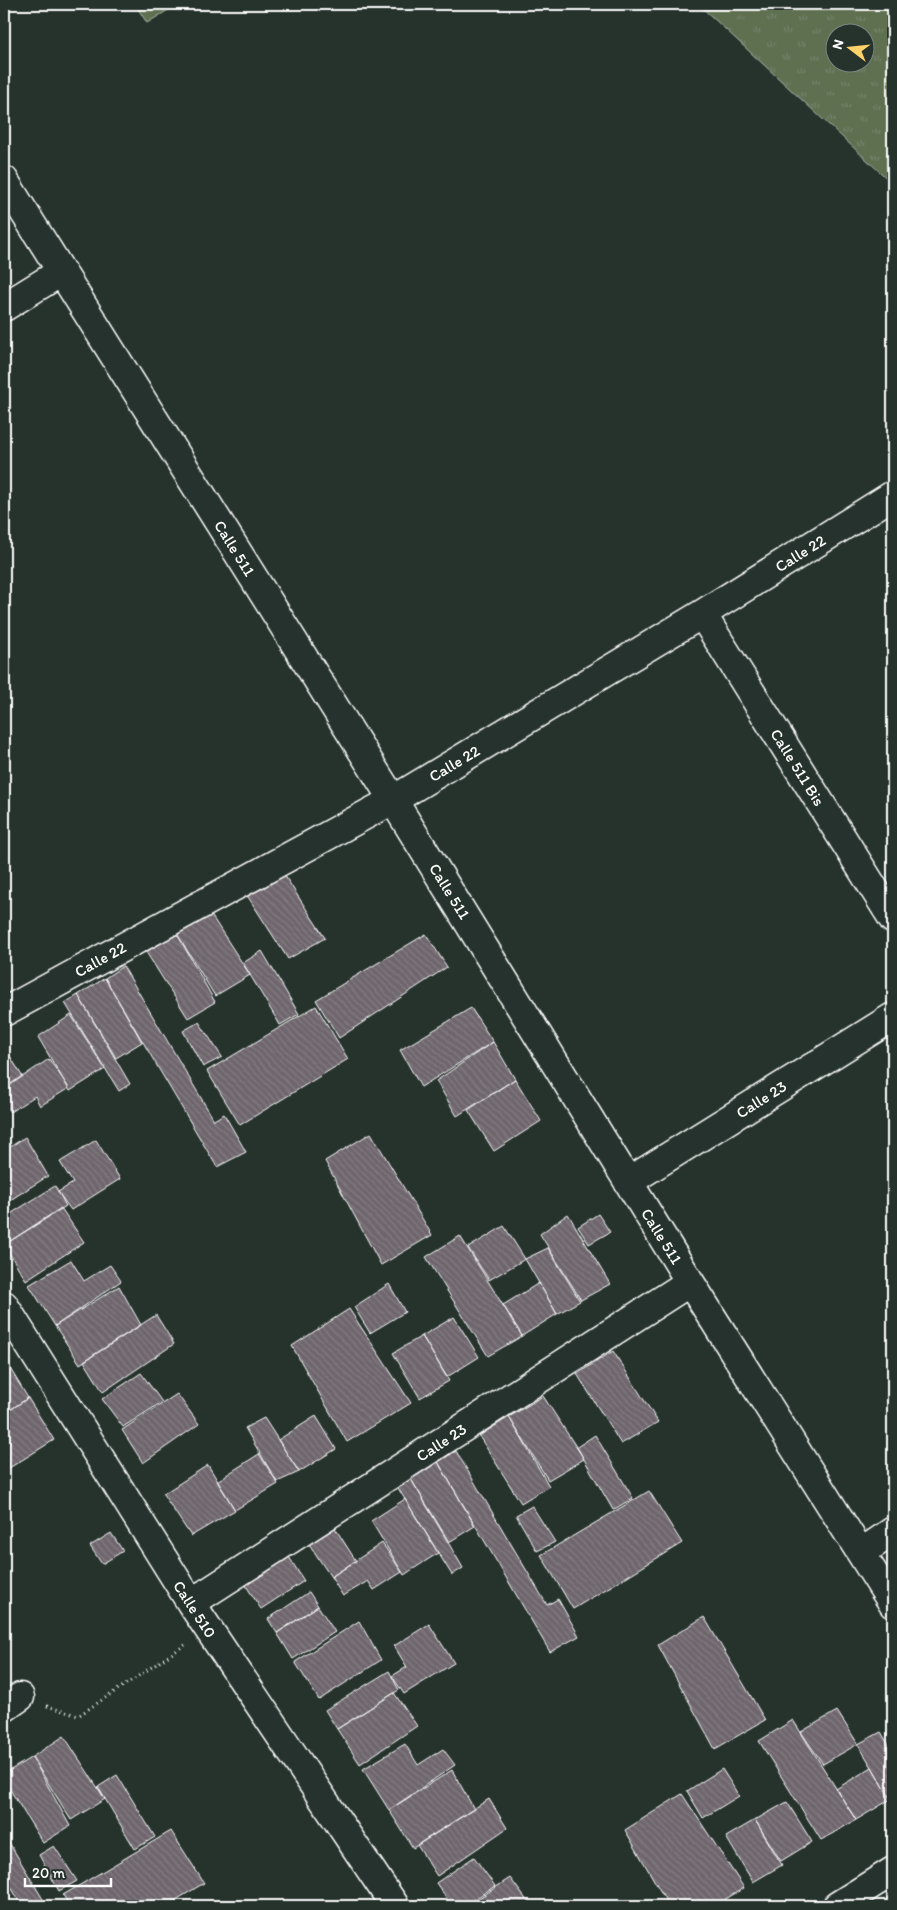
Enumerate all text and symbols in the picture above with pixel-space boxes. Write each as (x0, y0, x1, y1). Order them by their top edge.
north arrow (824, 22, 874, 72)
text: N (829, 38, 847, 51)
street label: Calle 511 (210, 517, 259, 580)
street label: Calle 22 (772, 530, 829, 576)
street label: Calle 511 Bis (766, 725, 829, 809)
street label: Calle 22 (425, 741, 484, 786)
street label: Calle 511 (425, 860, 474, 923)
street label: Calle 22 (71, 937, 130, 981)
street label: Calle 23 (732, 1076, 790, 1122)
street label: Calle 511 (637, 1205, 686, 1268)
street label: Calle 23 (413, 1419, 470, 1466)
street label: Calle 510 (169, 1577, 220, 1642)
scale bar (25, 1855, 111, 1887)
text: 20 m (32, 1864, 66, 1882)

